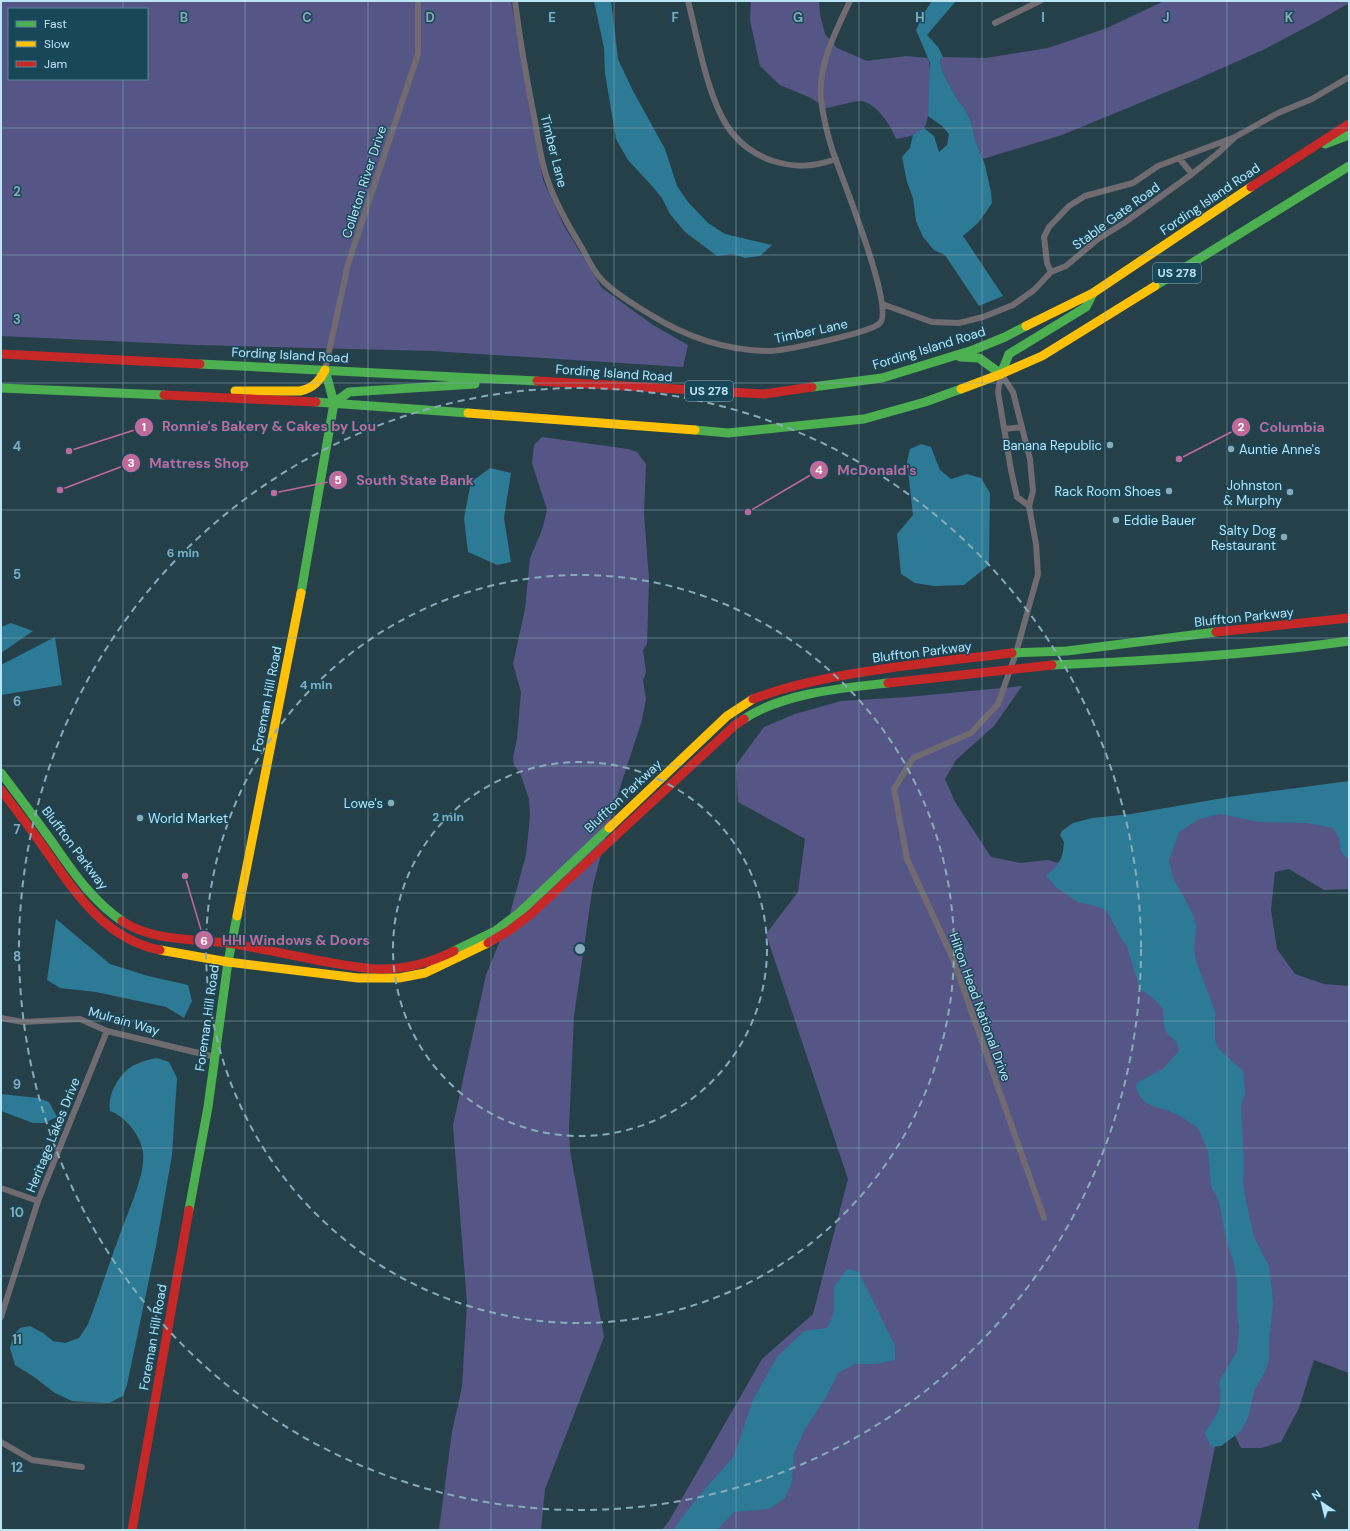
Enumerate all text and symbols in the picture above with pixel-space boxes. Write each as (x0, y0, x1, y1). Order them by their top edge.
legend (8, 8, 148, 80)
text: B (180, 9, 188, 26)
text: C (302, 9, 312, 26)
text: D (425, 9, 435, 26)
text: E (548, 9, 556, 26)
text: F (671, 9, 679, 26)
text: G (793, 9, 803, 26)
text: H (915, 9, 925, 26)
text: I (1041, 9, 1045, 26)
text: J (1162, 9, 1170, 26)
text: K (1285, 9, 1294, 26)
text: Fast (44, 16, 67, 32)
text: Slow (44, 36, 70, 52)
text: Jam (44, 56, 67, 72)
street label: Timber Lane (537, 113, 571, 189)
street label: Colleton River Drive (338, 124, 390, 240)
street label: Fording Island Road (1157, 159, 1263, 239)
street label: Stable Gate Road (1069, 178, 1163, 254)
text: 2 (13, 183, 21, 200)
road number: US 278 (1153, 263, 1201, 283)
text: 3 (13, 311, 21, 328)
street label: Timber Lane (773, 315, 849, 347)
street label: Fording Island Road (870, 323, 988, 373)
street label: Fording Island Road (231, 343, 349, 367)
street label: Fording Island Road (555, 360, 673, 386)
road number: US 278 (685, 381, 733, 401)
callout: Ronnie's Bakery & Cakes by Lou (134, 414, 384, 440)
callout: Columbia (1231, 414, 1332, 440)
text: Ronnie's Bakery & Cakes by Lou (162, 417, 376, 435)
text: Columbia (1259, 418, 1325, 436)
text: 1 (142, 419, 146, 435)
text: 2 (1238, 419, 1245, 435)
place label: Banana Republic (1003, 437, 1102, 454)
text: 4 (13, 438, 21, 455)
marker: Banana Republic (1105, 440, 1115, 450)
place label: Auntie Anne's (1239, 441, 1320, 458)
marker: Auntie Anne's (1226, 444, 1236, 454)
callout: Mattress Shop (121, 450, 256, 476)
text: Mattress Shop (149, 454, 249, 472)
text: 3 (127, 455, 135, 471)
callout: McDonald's (809, 457, 924, 483)
text: McDonald's (837, 461, 917, 479)
text: 4 (815, 462, 823, 478)
callout: South State Bank (328, 467, 482, 493)
text: South State Bank (356, 471, 474, 489)
text: 5 (334, 472, 342, 488)
place label: Johnston & Murphy (1223, 477, 1282, 509)
place label: Rack Room Shoes (1055, 483, 1161, 500)
marker: Rack Room Shoes (1164, 486, 1174, 496)
marker: Johnston & Murphy (1285, 487, 1295, 497)
place label: Eddie Bauer (1124, 512, 1196, 529)
marker: Eddie Bauer (1111, 515, 1121, 525)
place label: Salty Dog Restaurant (1211, 522, 1276, 554)
marker: Salty Dog Restaurant (1279, 532, 1289, 542)
text: 6 min (167, 545, 199, 561)
text: 5 (13, 566, 21, 583)
street label: Bluffton Parkway (1193, 603, 1295, 631)
street label: Bluffton Parkway (871, 637, 973, 667)
street label: Foreman Hill Road (248, 645, 286, 753)
text: 4 min (300, 677, 332, 693)
text: 6 (13, 693, 21, 710)
street label: Bluffton Parkway (581, 756, 665, 836)
place label: Lowe's (344, 795, 383, 812)
marker: Lowe's (386, 798, 396, 808)
street label: Bluffton Parkway (38, 803, 112, 893)
text: 2 min (432, 809, 464, 825)
place label: World Market (148, 810, 228, 827)
marker: World Market (135, 813, 145, 823)
text: 7 (14, 821, 21, 838)
callout: HHI Windows & Doors (194, 927, 378, 953)
street label: Hilton Head National Drive (945, 930, 1015, 1084)
text: HHI Windows & Doors (222, 931, 370, 949)
text: 6 (200, 933, 208, 949)
centre of rings (573, 942, 587, 956)
text: 8 (13, 948, 21, 965)
street label: Foreman Hill Road (191, 964, 223, 1072)
street label: Mulrain Way (86, 1003, 162, 1039)
street label: Heritage Lakes Drive (22, 1075, 84, 1195)
text: 9 (13, 1076, 21, 1093)
text: 10 (10, 1204, 24, 1221)
street label: Foreman Hill Road (135, 1283, 171, 1391)
text: 11 (12, 1331, 22, 1348)
text: 12 (11, 1459, 23, 1476)
north arrow (1302, 1483, 1342, 1523)
text: N (1309, 1487, 1324, 1503)

